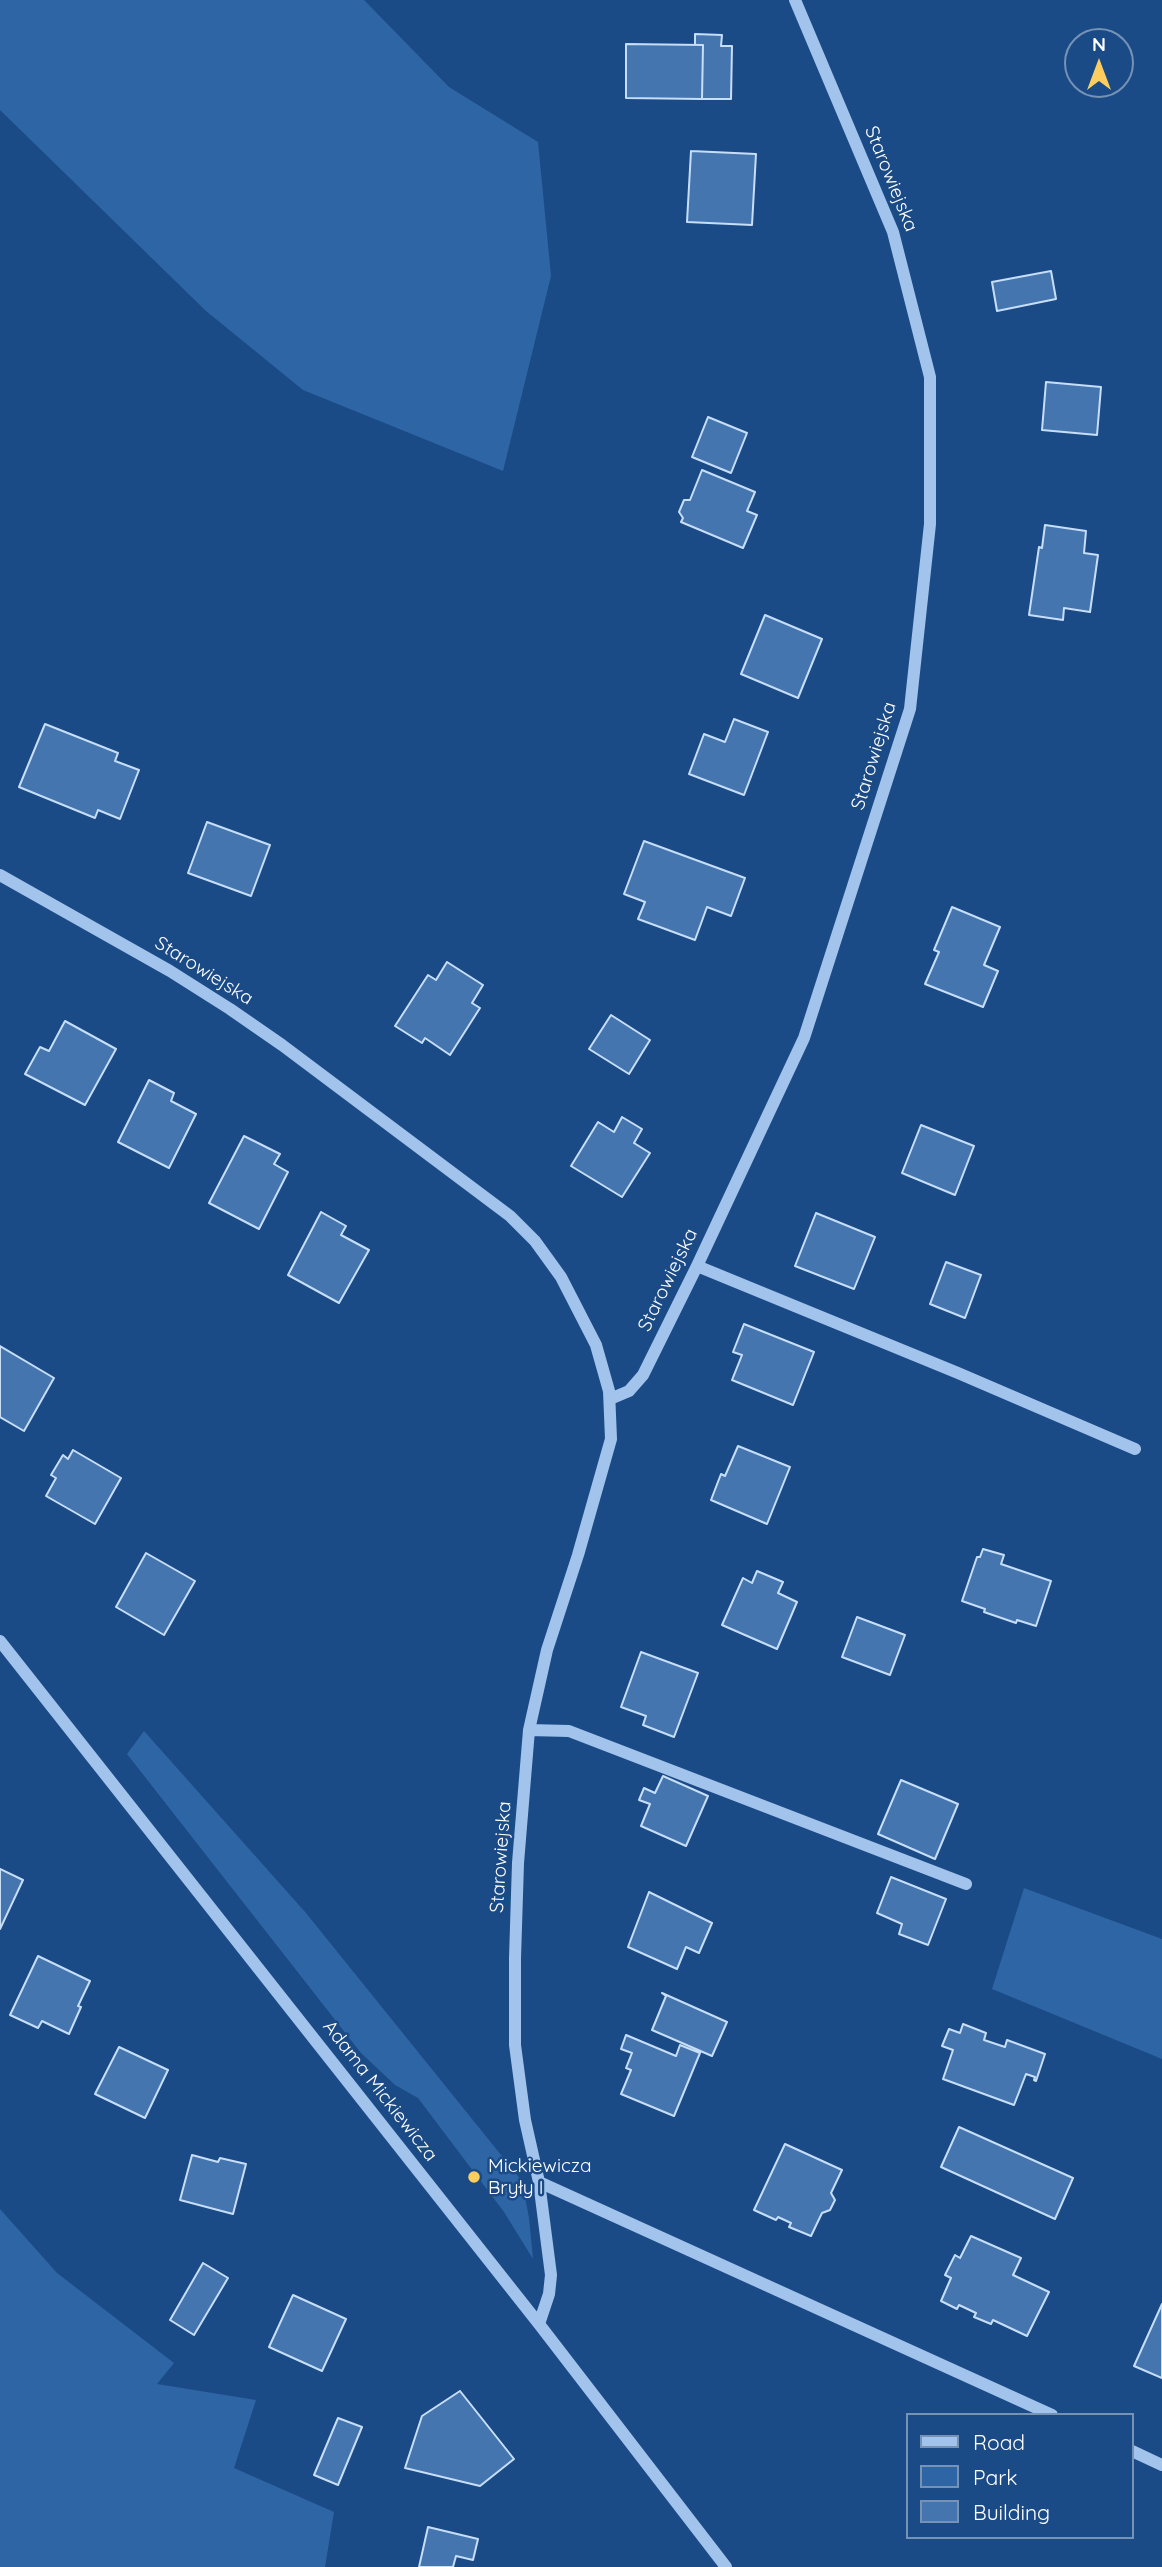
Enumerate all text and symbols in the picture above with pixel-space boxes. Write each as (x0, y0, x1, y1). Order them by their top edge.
north arrow (1064, 28, 1134, 98)
text: N (1092, 32, 1106, 56)
street label: Starowiejska (860, 123, 922, 235)
street label: Starowiejska (847, 699, 901, 813)
street label: Starowiejska (151, 932, 257, 1010)
street label: Starowiejska (633, 1225, 703, 1335)
street label: Starowiejska (486, 1800, 516, 1914)
street label: Adama Mickiewicza (318, 2016, 442, 2166)
place label: Mickiewicza Bryły I (488, 2155, 591, 2199)
marker: Mickiewicza Bryły I (466, 2169, 482, 2185)
legend (906, 2413, 1134, 2539)
text: Road (973, 2429, 1025, 2455)
text: Park (973, 2464, 1017, 2490)
text: Building (973, 2499, 1050, 2525)

